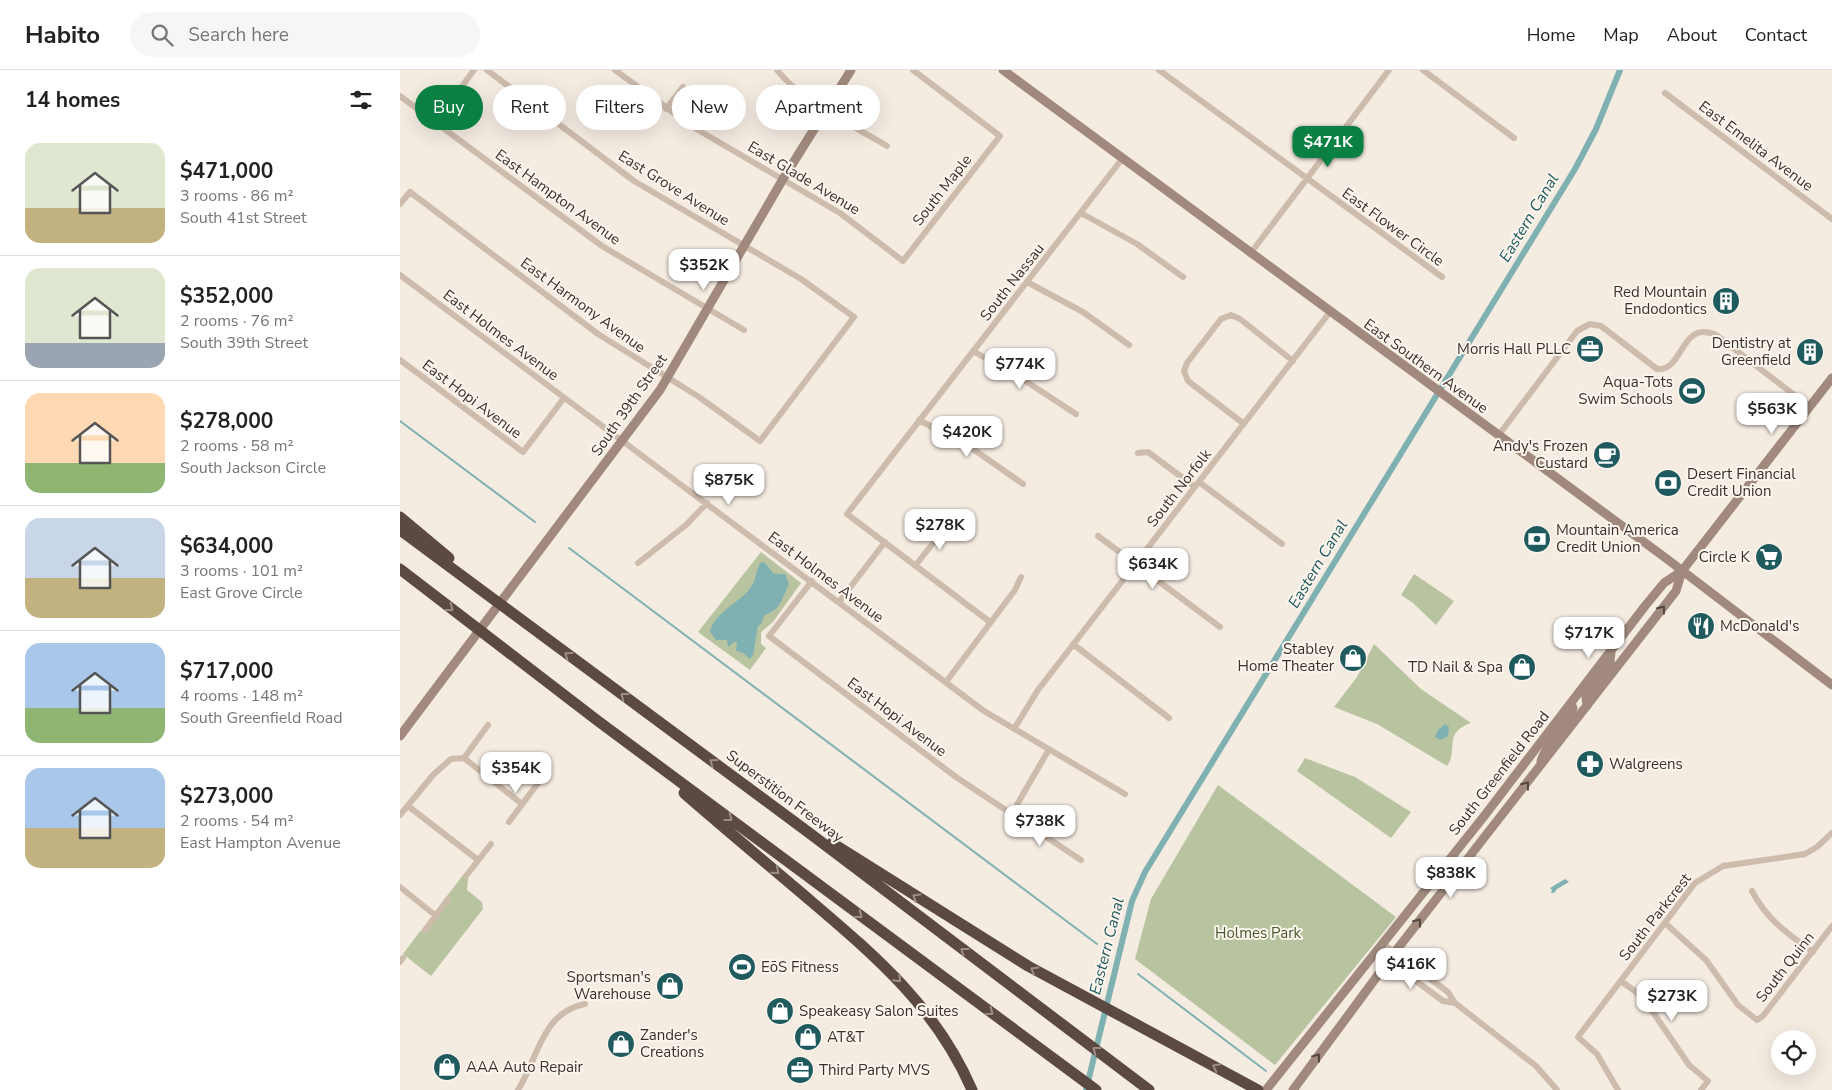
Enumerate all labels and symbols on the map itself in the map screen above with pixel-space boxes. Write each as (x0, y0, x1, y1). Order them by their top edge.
street label: East Emelita Avenue (1695, 96, 1817, 196)
pin: $471K (1293, 126, 1363, 168)
street label: East Glade Avenue (744, 137, 864, 219)
street label: East Hampton Avenue (491, 145, 625, 249)
street label: East Grove Avenue (615, 146, 733, 230)
street label: South Maple (908, 150, 976, 230)
water label: Eastern Canal (1494, 169, 1564, 266)
street label: East Flower Circle (1338, 183, 1448, 271)
street label: South Nassau (975, 239, 1049, 325)
pin: $352K (669, 248, 739, 291)
street label: East Harmony Avenue (517, 253, 649, 357)
place label: Red Mountain Endodontics (1613, 282, 1707, 319)
street label: East Holmes Avenue (439, 285, 563, 385)
building icon: Red Mountain Endodontics (1711, 286, 1741, 316)
street label: East Southern Avenue (1360, 314, 1492, 418)
place label: Dentistry at Greenfield (1712, 333, 1792, 370)
office icon: Morris Hall PLLC (1575, 334, 1605, 364)
building icon: Dentistry at Greenfield (1795, 337, 1825, 367)
place label: Morris Hall PLLC (1457, 339, 1571, 359)
pin: $774K (985, 348, 1055, 390)
street label: South 39th Street (586, 349, 672, 460)
street label: East Hopi Avenue (418, 355, 526, 443)
place label: Aqua-Tots Swim Schools (1578, 372, 1673, 409)
sports icon: Aqua-Tots Swim Schools (1677, 376, 1707, 406)
pin: $563K (1737, 392, 1807, 435)
pin: $420K (932, 416, 1002, 458)
place label: Andy's Frozen Custard (1493, 436, 1588, 473)
cafe icon: Andy's Frozen Custard (1592, 440, 1622, 470)
street label: South Norfolk (1142, 444, 1216, 531)
pin: $875K (694, 464, 764, 506)
place label: Desert Financial Credit Union (1687, 464, 1796, 501)
bank icon: Desert Financial Credit Union (1653, 468, 1683, 498)
pin: $278K (905, 508, 975, 551)
water label: Eastern Canal (1283, 515, 1353, 612)
place label: Mountain America Credit Union (1556, 520, 1679, 557)
bank icon: Mountain America Credit Union (1522, 524, 1552, 554)
street label: East Holmes Avenue (764, 527, 888, 627)
supermarket icon: Circle K (1754, 542, 1784, 572)
place label: Circle K (1699, 547, 1751, 567)
pin: $634K (1118, 548, 1188, 590)
one-way arrow (445, 602, 454, 611)
one-way arrow (1656, 606, 1664, 615)
restaurant icon: McDonald's (1686, 611, 1716, 641)
pin: $717K (1554, 616, 1624, 659)
place label: McDonald's (1720, 616, 1799, 636)
place label: Stabley Home Theater (1238, 639, 1335, 676)
shop icon: Stabley Home Theater (1338, 643, 1368, 673)
one-way arrow (564, 652, 574, 661)
shop icon: TD Nail & Spa (1507, 652, 1537, 682)
place label: TD Nail & Spa (1408, 657, 1503, 677)
street label: East Hopi Avenue (843, 673, 951, 761)
one-way arrow (620, 693, 630, 702)
street label: South Greenfield Road (1444, 707, 1554, 839)
street label: Superstition Freeway (722, 745, 848, 847)
pharmacy icon: Walgreens (1575, 749, 1605, 779)
pin: $354K (481, 752, 551, 794)
place label: Walgreens (1609, 754, 1683, 774)
one-way arrow (710, 759, 719, 767)
one-way arrow (1520, 781, 1529, 791)
pin: $738K (1005, 804, 1075, 847)
one-way arrow (723, 812, 733, 821)
pin: $838K (1416, 856, 1486, 899)
one-way arrow (770, 866, 779, 874)
street label: South Parkcrest (1614, 869, 1696, 965)
one-way arrow (912, 894, 921, 903)
water label: Eastern Canal (1084, 895, 1130, 997)
one-way arrow (853, 909, 863, 918)
one-way arrow (1413, 919, 1421, 928)
park label: Holmes Park (1215, 923, 1302, 943)
street label: South Quinn (1751, 928, 1819, 1006)
one-way arrow (961, 948, 970, 956)
pin: $416K (1376, 948, 1446, 990)
sports icon: EōS Fitness (727, 952, 757, 982)
place label: EōS Fitness (761, 957, 839, 977)
one-way arrow (1030, 966, 1039, 976)
place label: Sportsman's Warehouse (567, 967, 651, 1004)
shop icon: Sportsman's Warehouse (655, 971, 685, 1001)
one-way arrow (892, 973, 901, 982)
pin: $273K (1637, 980, 1707, 1022)
shop icon: Speakeasy Salon Suites (765, 996, 795, 1026)
place label: Speakeasy Salon Suites (799, 1001, 959, 1021)
one-way arrow (984, 1006, 994, 1015)
shop icon: AT&T (793, 1022, 823, 1052)
place label: Zander's Creations (640, 1025, 704, 1062)
place label: AT&T (827, 1027, 864, 1047)
shop icon: Zander's Creations (606, 1029, 636, 1059)
one-way arrow (1092, 1047, 1102, 1056)
shop icon: AAA Auto Repair (432, 1052, 462, 1082)
one-way arrow (1311, 1053, 1320, 1063)
office icon: Third Party MVS (785, 1055, 815, 1085)
place label: AAA Auto Repair (466, 1057, 583, 1077)
place label: Third Party MVS (819, 1060, 930, 1080)
one-way arrow (1212, 1063, 1221, 1073)

